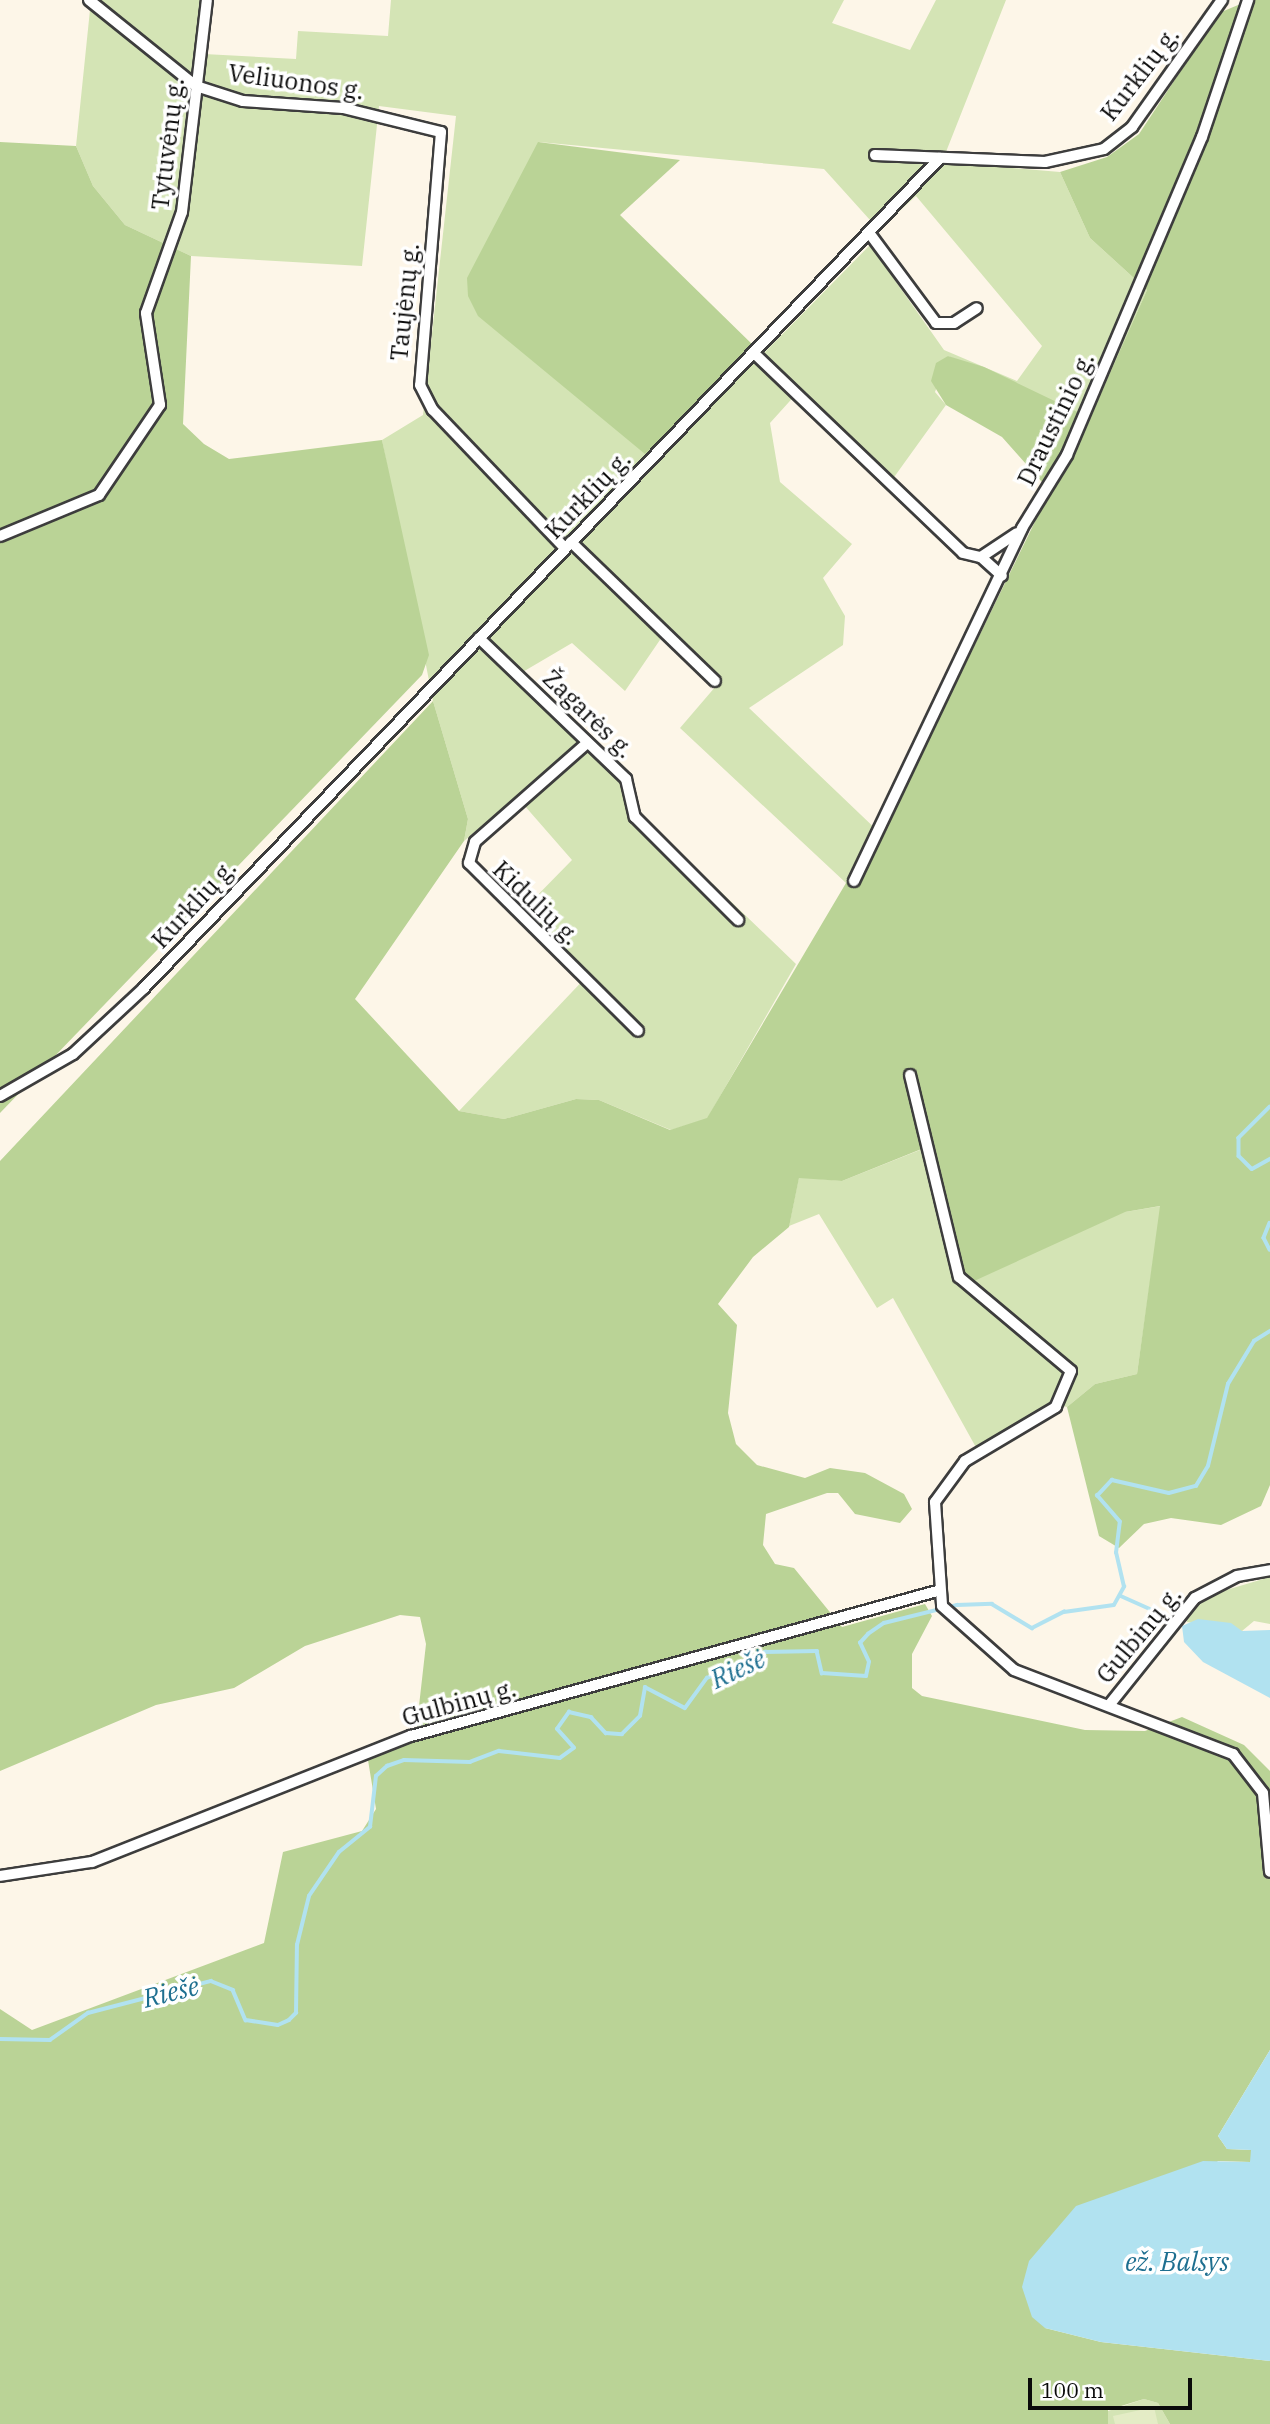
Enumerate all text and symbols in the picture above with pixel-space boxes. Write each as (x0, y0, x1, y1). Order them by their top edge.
street label: Kurklių g. (1095, 21, 1185, 127)
street label: Veliuonos g. (226, 58, 366, 106)
street label: Tytuvėnų g. (146, 76, 190, 212)
street label: Taujėnų g. (385, 242, 425, 362)
street label: Draustinio g. (1011, 348, 1101, 490)
street label: Kurklių g. (539, 445, 637, 545)
street label: Žagarės g. (537, 664, 639, 764)
street label: Kurklių g. (146, 854, 242, 954)
street label: Kidulių g. (487, 855, 585, 951)
street label: Gulbinų g. (1090, 1581, 1188, 1689)
water label: Riešė (706, 1643, 770, 1695)
street label: Gulbinų g. (399, 1674, 519, 1732)
water label: Riešė (140, 1970, 202, 2014)
water label: ež. Balsys (1125, 2246, 1229, 2278)
scale bar (1032, 2364, 1196, 2408)
text: 100 m (1041, 2376, 1104, 2404)

